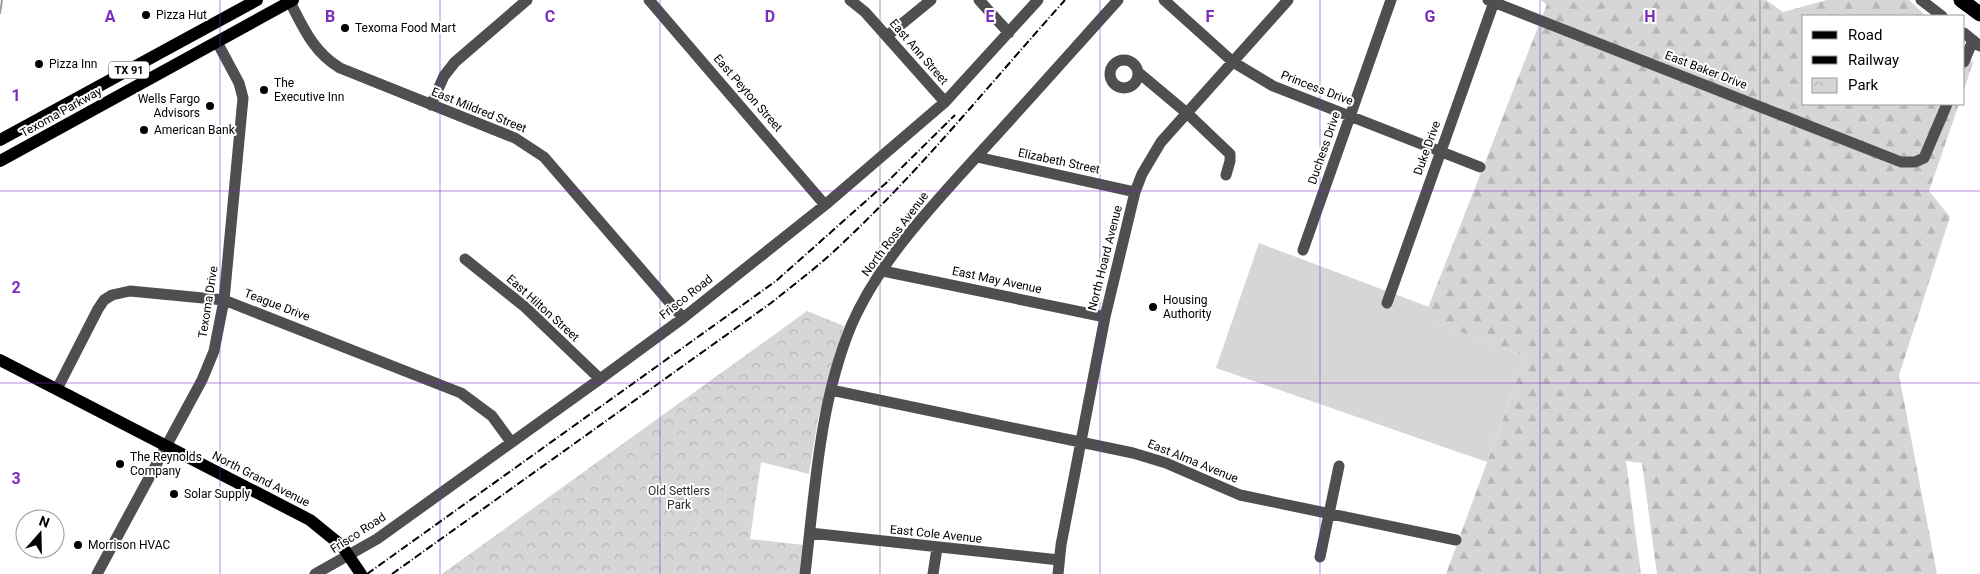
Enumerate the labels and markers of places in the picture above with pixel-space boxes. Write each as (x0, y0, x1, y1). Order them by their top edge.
place label: Pizza Hut (156, 8, 207, 22)
marker: Pizza Hut (140, 9, 152, 21)
place label: Texoma Food Mart (355, 21, 456, 35)
marker: Texoma Food Mart (339, 22, 351, 34)
place label: Pizza Inn (49, 57, 97, 71)
marker: Pizza Inn (33, 58, 45, 70)
place label: The Executive Inn (274, 76, 344, 104)
marker: The Executive Inn (258, 84, 270, 96)
place label: Wells Fargo Advisors (138, 92, 200, 120)
marker: Wells Fargo Advisors (204, 100, 216, 112)
place label: American Bank (154, 123, 236, 137)
marker: American Bank (138, 124, 150, 136)
place label: Housing Authority (1163, 293, 1212, 321)
marker: Housing Authority (1147, 301, 1159, 313)
place label: The Reynolds Company (130, 450, 202, 478)
marker: The Reynolds Company (114, 458, 126, 470)
place label: Solar Supply (184, 487, 251, 501)
marker: Solar Supply (168, 488, 180, 500)
place label: Morrison HVAC (88, 538, 171, 552)
marker: Morrison HVAC (72, 539, 84, 551)

